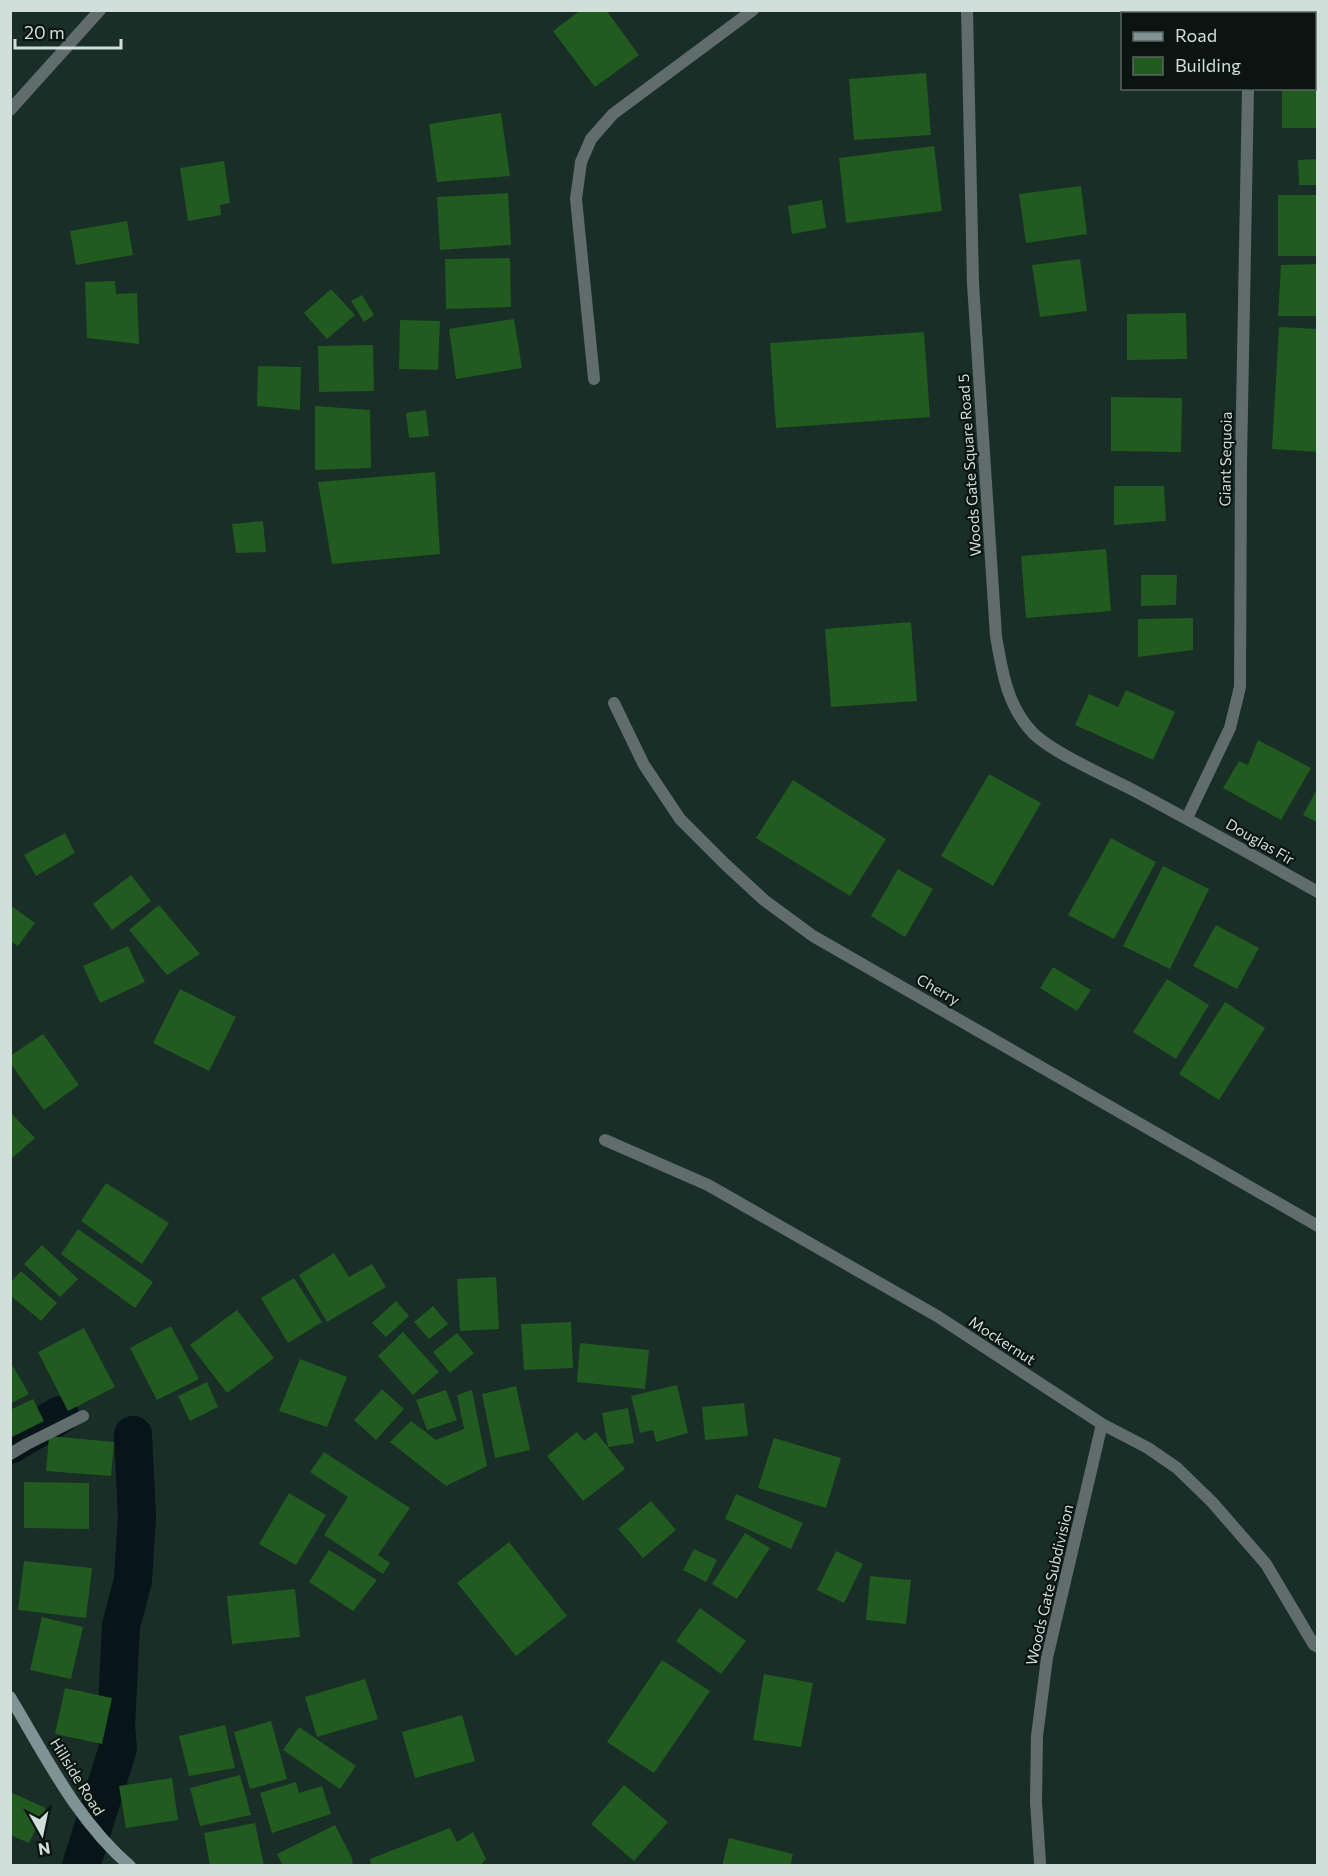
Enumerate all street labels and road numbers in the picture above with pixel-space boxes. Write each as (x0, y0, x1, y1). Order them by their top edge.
street label: Woods Gate Square Road 5 (954, 373, 984, 557)
street label: Giant Sequoia (1215, 411, 1235, 507)
street label: Douglas Fir (1223, 814, 1298, 868)
street label: Cherry (914, 970, 963, 1009)
street label: Mockernut (966, 1312, 1039, 1368)
street label: Woods Gate Subdivision (1022, 1503, 1076, 1667)
street label: Hillside Road (47, 1734, 109, 1819)

